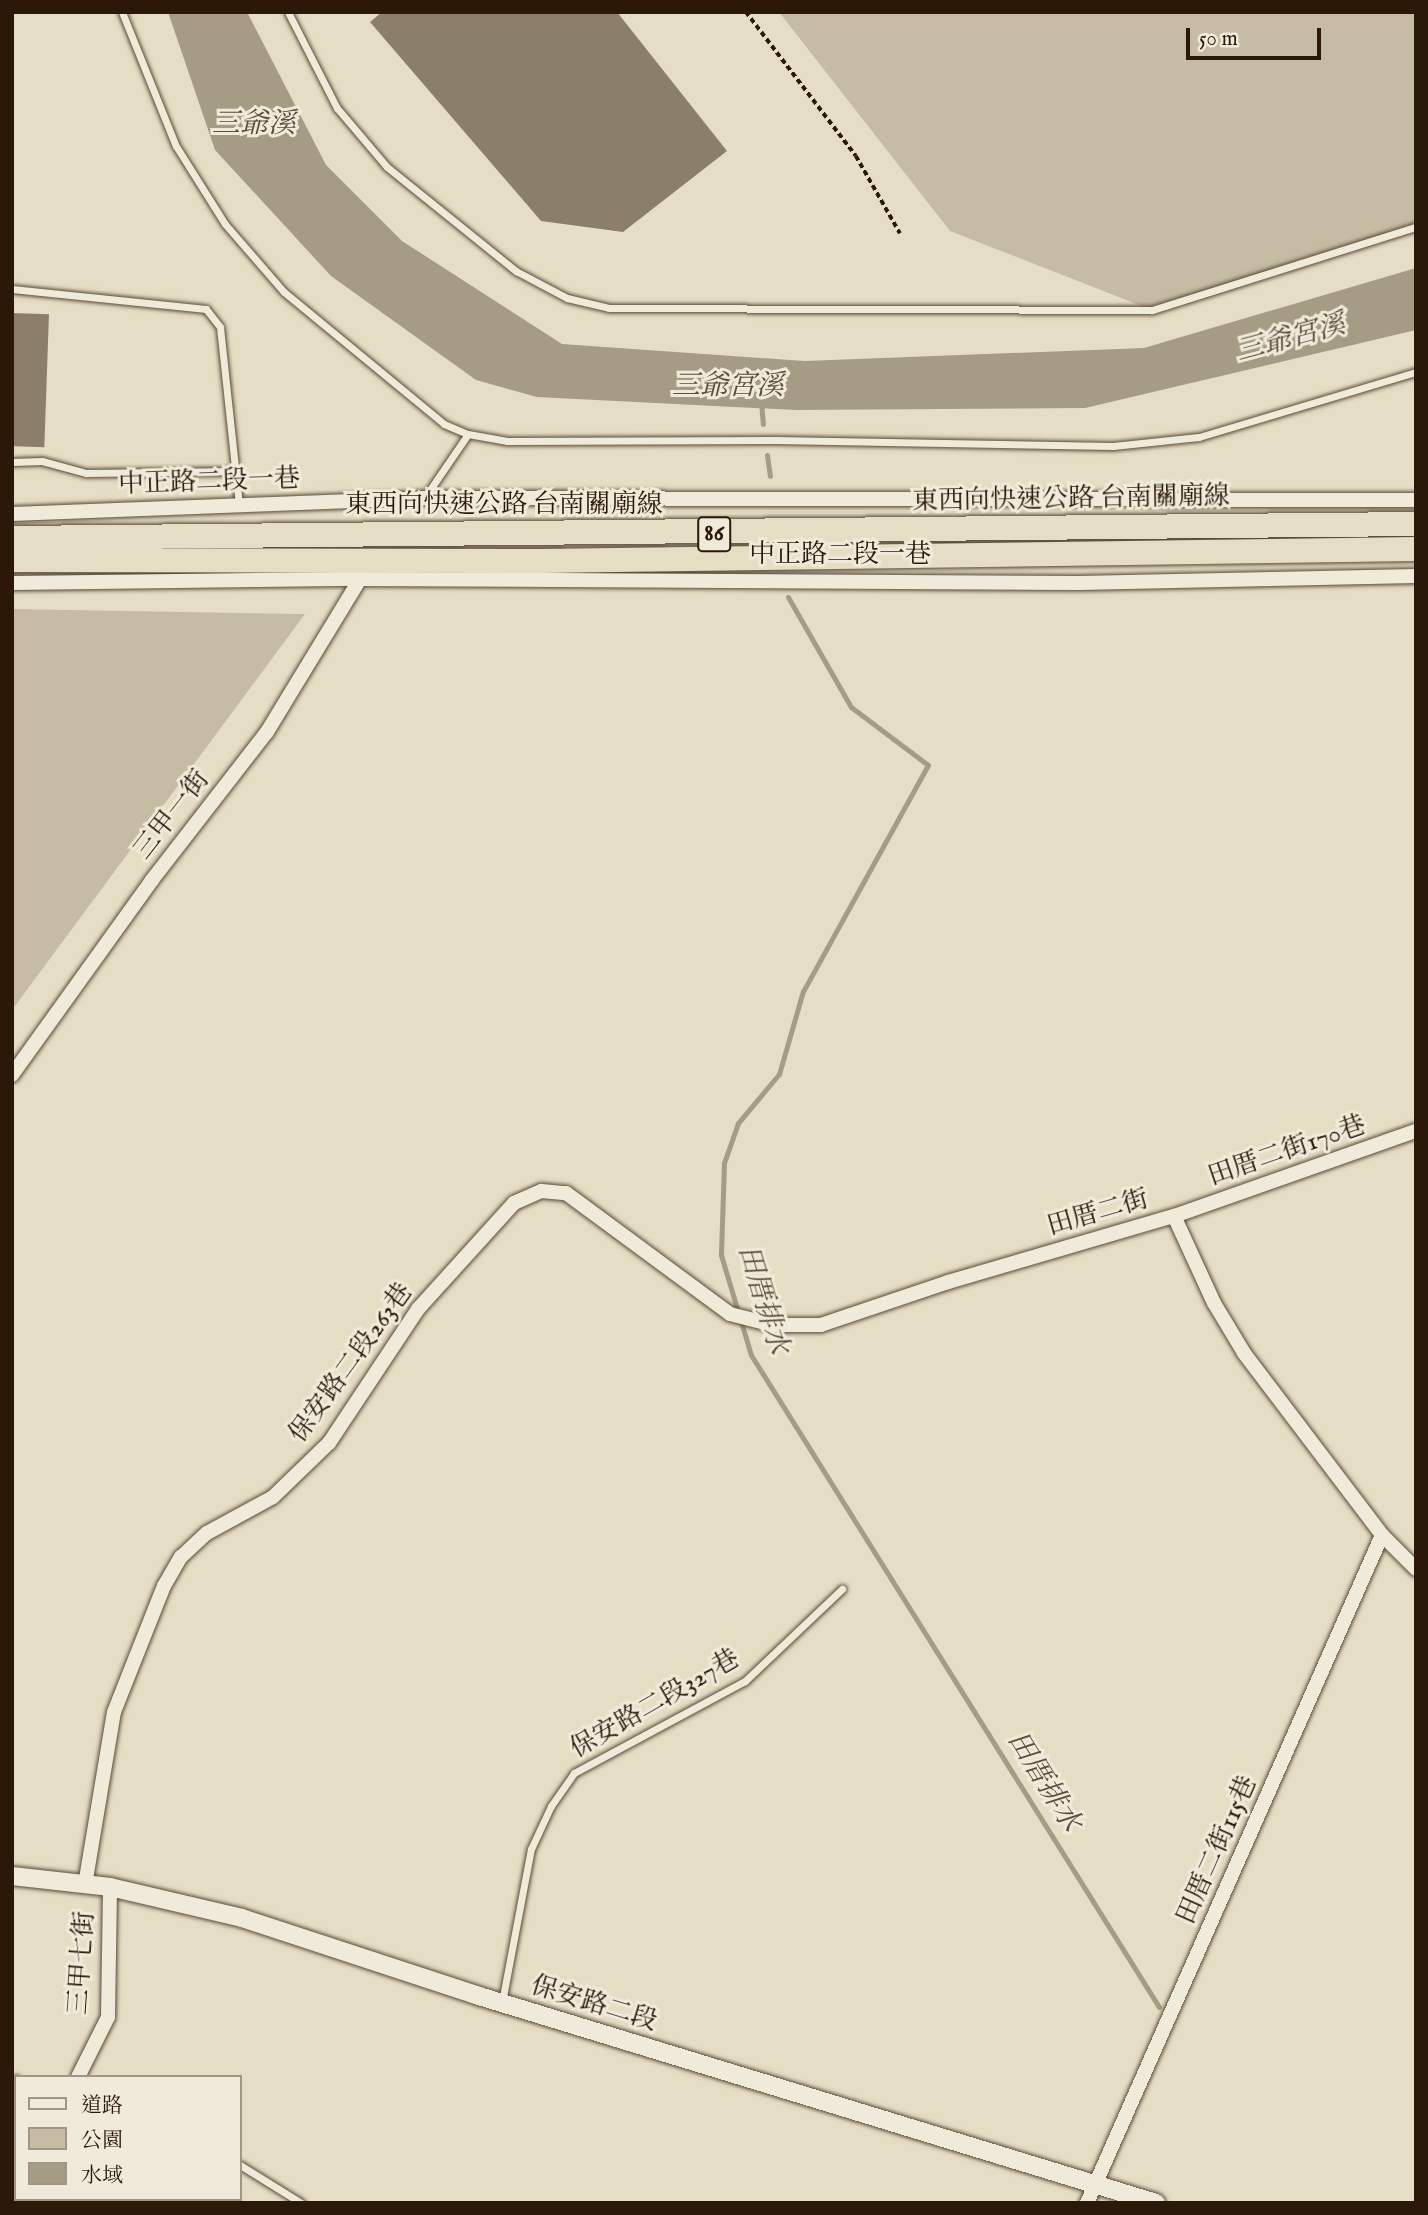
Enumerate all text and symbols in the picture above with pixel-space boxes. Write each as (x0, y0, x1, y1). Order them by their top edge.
scale bar (1190, 14, 1325, 58)
text: 50 m (1199, 26, 1238, 53)
water label: 三爺溪 (212, 108, 296, 142)
water label: 三爺宮溪 (1233, 308, 1349, 370)
water label: 三爺宮溪 (672, 370, 784, 404)
street label: 中正路二段一巷 (118, 463, 300, 501)
street label: 東西向快速公路 台南關廟線 (912, 481, 1230, 517)
street label: 東西向快速公路 台南關廟線 (345, 489, 663, 521)
road number: 86 (696, 514, 732, 554)
street label: 中正路二段一巷 (749, 539, 931, 571)
street label: 三甲一街 (128, 764, 216, 866)
street label: 田厝二街170巷 (1204, 1109, 1370, 1193)
street label: 田厝二街 (1044, 1184, 1152, 1242)
water label: 田厝排水 (730, 1242, 794, 1358)
street label: 保安路二段263巷 (283, 1277, 419, 1449)
street label: 保安路二段327巷 (565, 1643, 745, 1765)
water label: 田厝排水 (999, 1726, 1087, 1838)
street label: 田厝二街115巷 (1170, 1771, 1264, 1929)
street label: 三甲七街 (63, 1910, 101, 2016)
street label: 保安路二段 (527, 1970, 661, 2038)
legend (14, 2075, 242, 2201)
text: 道路 (81, 2093, 123, 2120)
text: 公園 (81, 2128, 123, 2155)
text: 水域 (81, 2163, 123, 2190)

